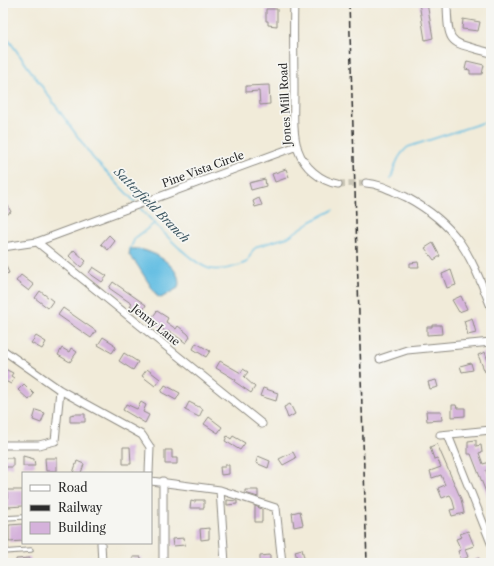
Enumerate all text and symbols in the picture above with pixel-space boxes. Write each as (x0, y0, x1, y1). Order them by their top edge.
street label: Jones Mill Road (276, 62, 294, 148)
street label: Pine Vista Circle (160, 148, 246, 190)
water label: Satterfield Branch (111, 164, 193, 246)
street label: Jenny Lane (127, 300, 183, 349)
legend (22, 472, 152, 544)
text: Road (58, 480, 88, 495)
text: Railway (58, 500, 103, 515)
text: Building (58, 520, 106, 535)

